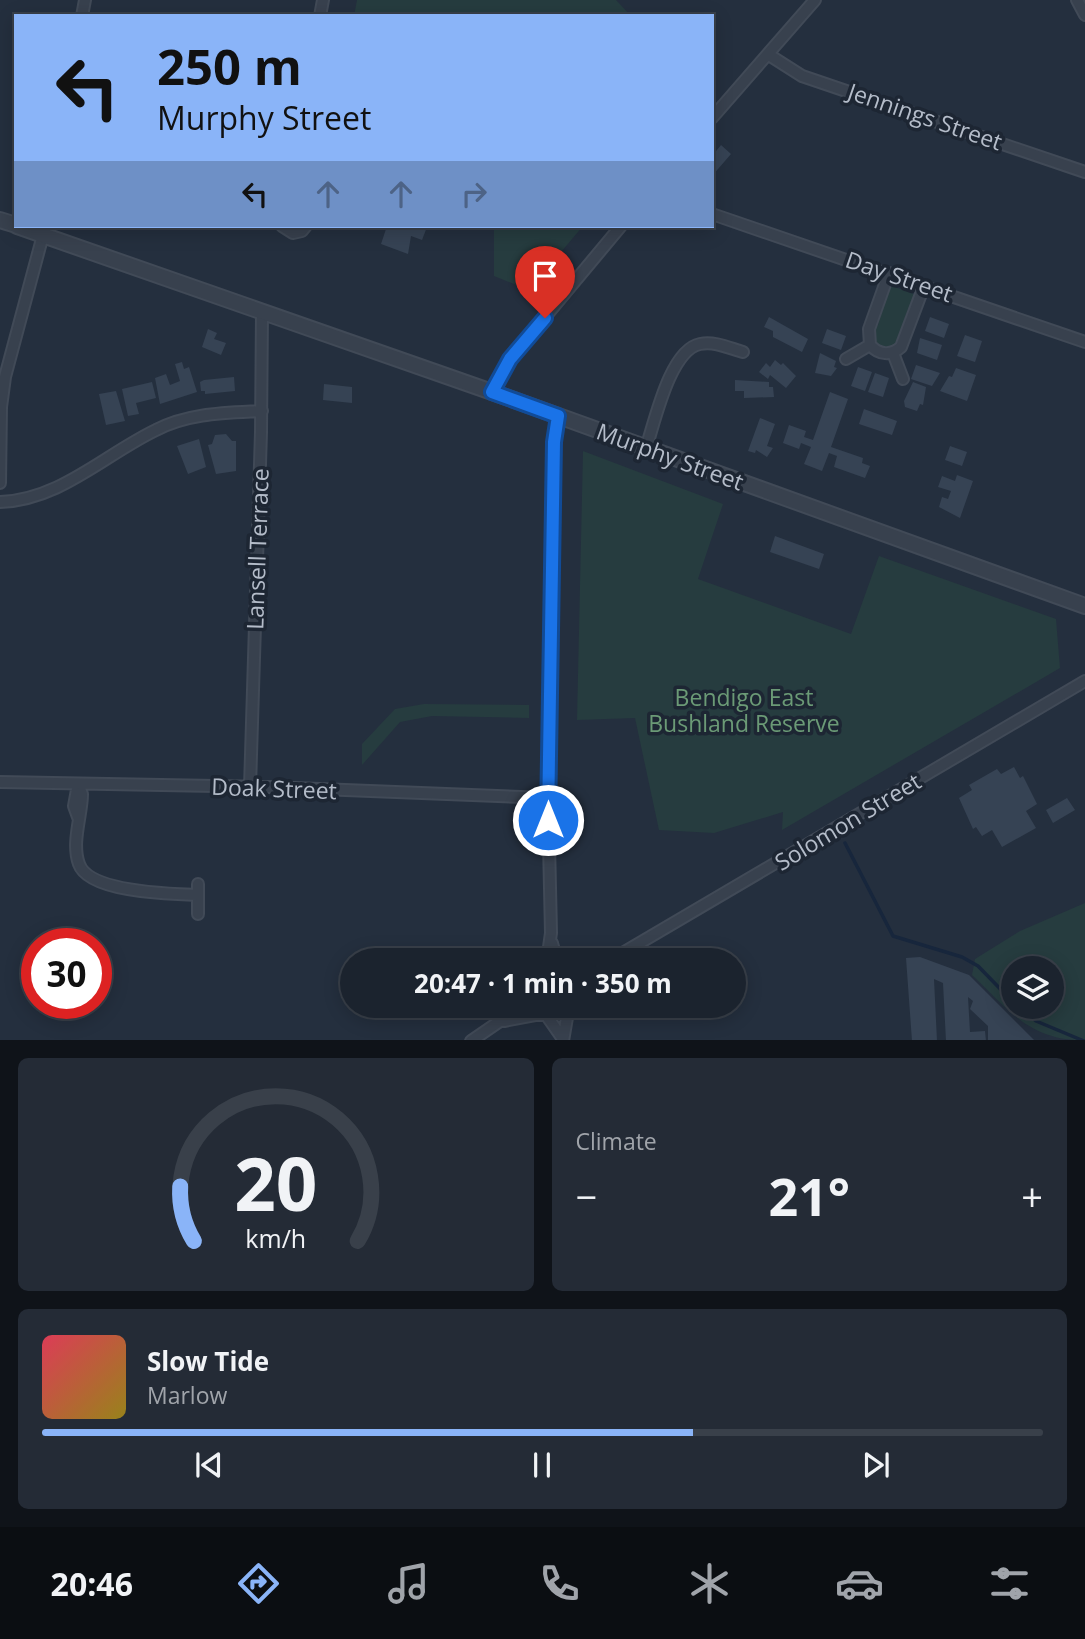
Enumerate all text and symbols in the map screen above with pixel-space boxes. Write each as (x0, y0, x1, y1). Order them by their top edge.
text: 250 m (157, 33, 302, 99)
icon: left (42, 42, 133, 133)
street label: Jennings Street (842, 74, 1007, 157)
text: Murphy Street (157, 96, 371, 139)
icon: left (236, 175, 274, 213)
icon: ahead (309, 175, 347, 213)
icon: ahead (382, 175, 420, 213)
icon: right (455, 175, 493, 213)
street label: Day Street (842, 243, 957, 309)
pin (515, 246, 575, 318)
icon: arrive (526, 257, 564, 295)
street label: Murphy Street (592, 415, 748, 497)
street label: Lansell Terrace (238, 468, 276, 630)
park label: Bendigo East Bushland Reserve (648, 681, 840, 739)
street label: Solomon Street (768, 765, 927, 877)
street label: Doak Street (211, 770, 337, 806)
position arrow (511, 783, 585, 857)
speed limit sign: 30 (21, 928, 112, 1019)
map controls (1001, 956, 1064, 1019)
button: layers (1001, 956, 1064, 1019)
text: 20:47 · 1 min · 350 m (414, 965, 672, 1001)
text: Climate (576, 1125, 657, 1157)
text: 20 (234, 1133, 317, 1232)
text: 21° (768, 1160, 850, 1231)
text: − (576, 1170, 597, 1222)
text: + (1021, 1170, 1043, 1222)
text: km/h (245, 1220, 306, 1254)
text: Slow Tide (147, 1343, 269, 1379)
text: Marlow (147, 1379, 227, 1411)
icon: previous (190, 1446, 228, 1484)
icon: pause (523, 1446, 561, 1484)
icon: next (857, 1446, 895, 1484)
icon: directions (234, 1559, 283, 1608)
icon: music (384, 1559, 433, 1608)
icon: phone (535, 1559, 584, 1608)
icon: climate (685, 1559, 734, 1608)
icon: car (835, 1559, 884, 1608)
icon: filters (985, 1559, 1034, 1608)
text: 20:46 (51, 1562, 133, 1605)

